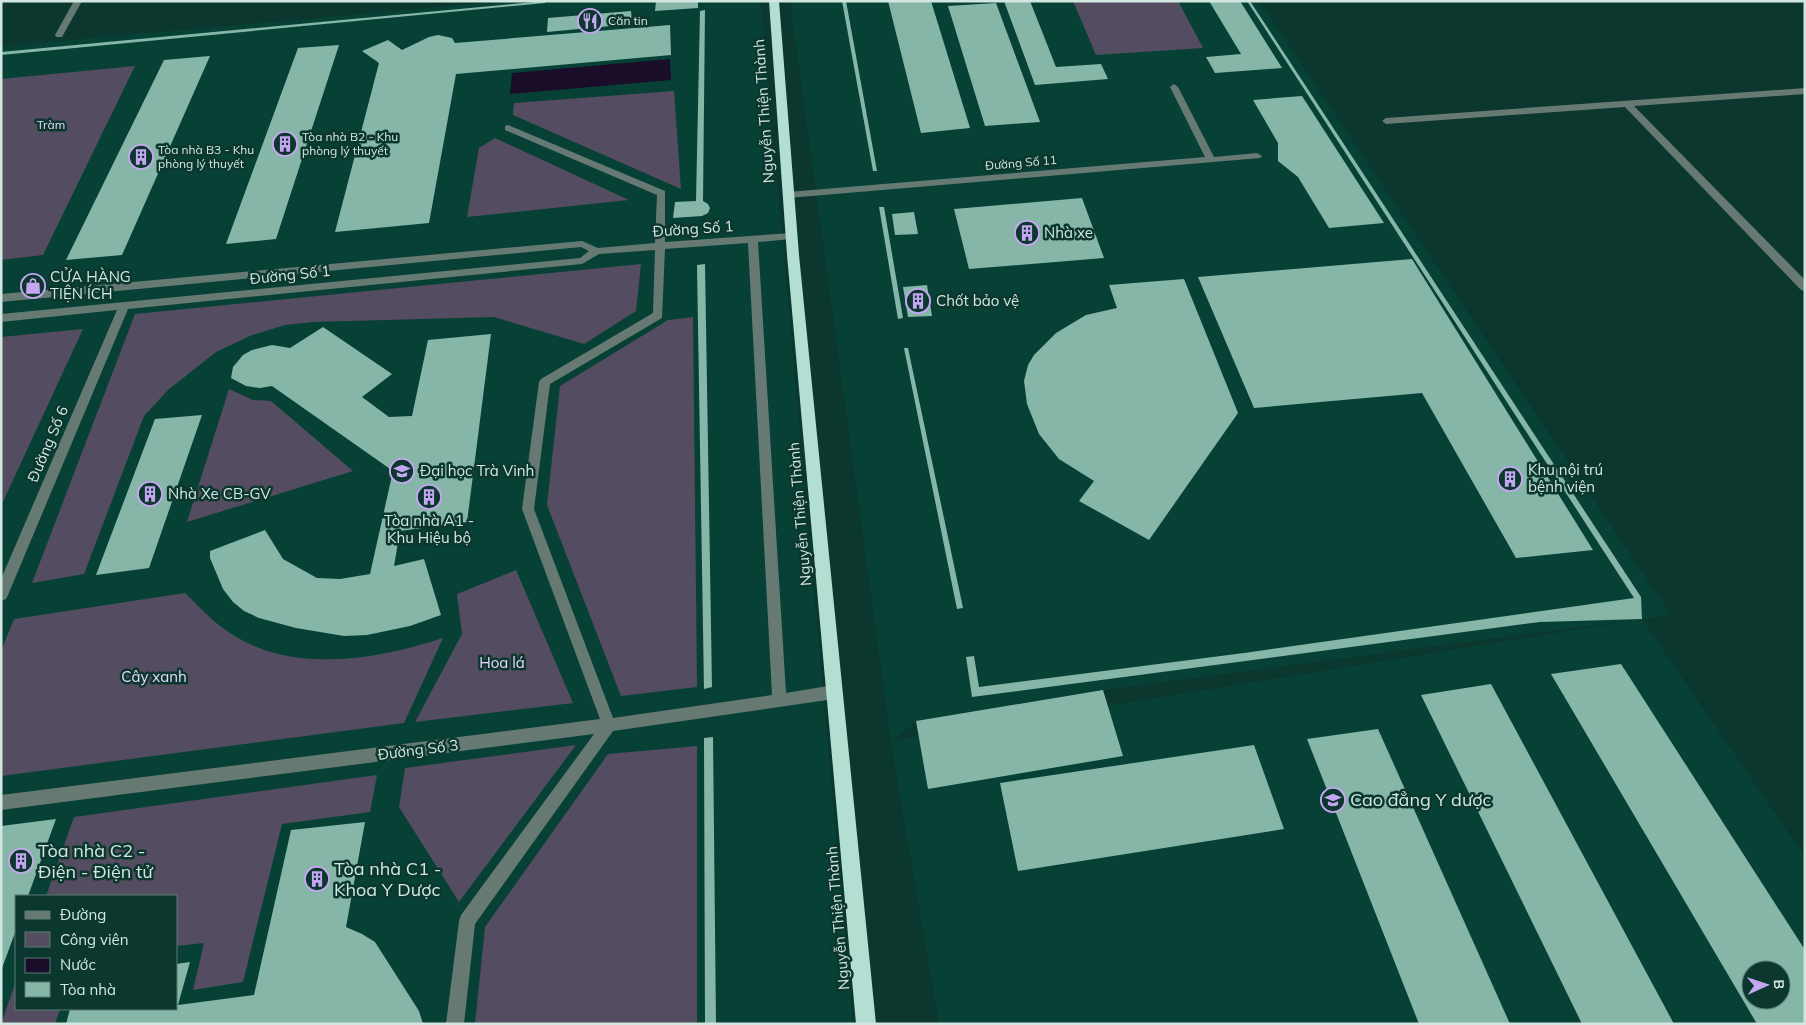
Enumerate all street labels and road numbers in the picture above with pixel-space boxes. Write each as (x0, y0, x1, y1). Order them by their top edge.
street label: Nguyễn Thiện Thành (749, 38, 778, 184)
street label: Đường Số 11 (984, 152, 1057, 173)
street label: Đường Số 1 (652, 216, 734, 241)
street label: Đường Số 1 (249, 261, 331, 288)
street label: Đường Số 6 (23, 403, 72, 485)
street label: Nguyễn Thiện Thành (784, 441, 815, 587)
street label: Đường Số 3 (377, 735, 459, 764)
street label: Nguyễn Thiện Thành (822, 845, 853, 991)

